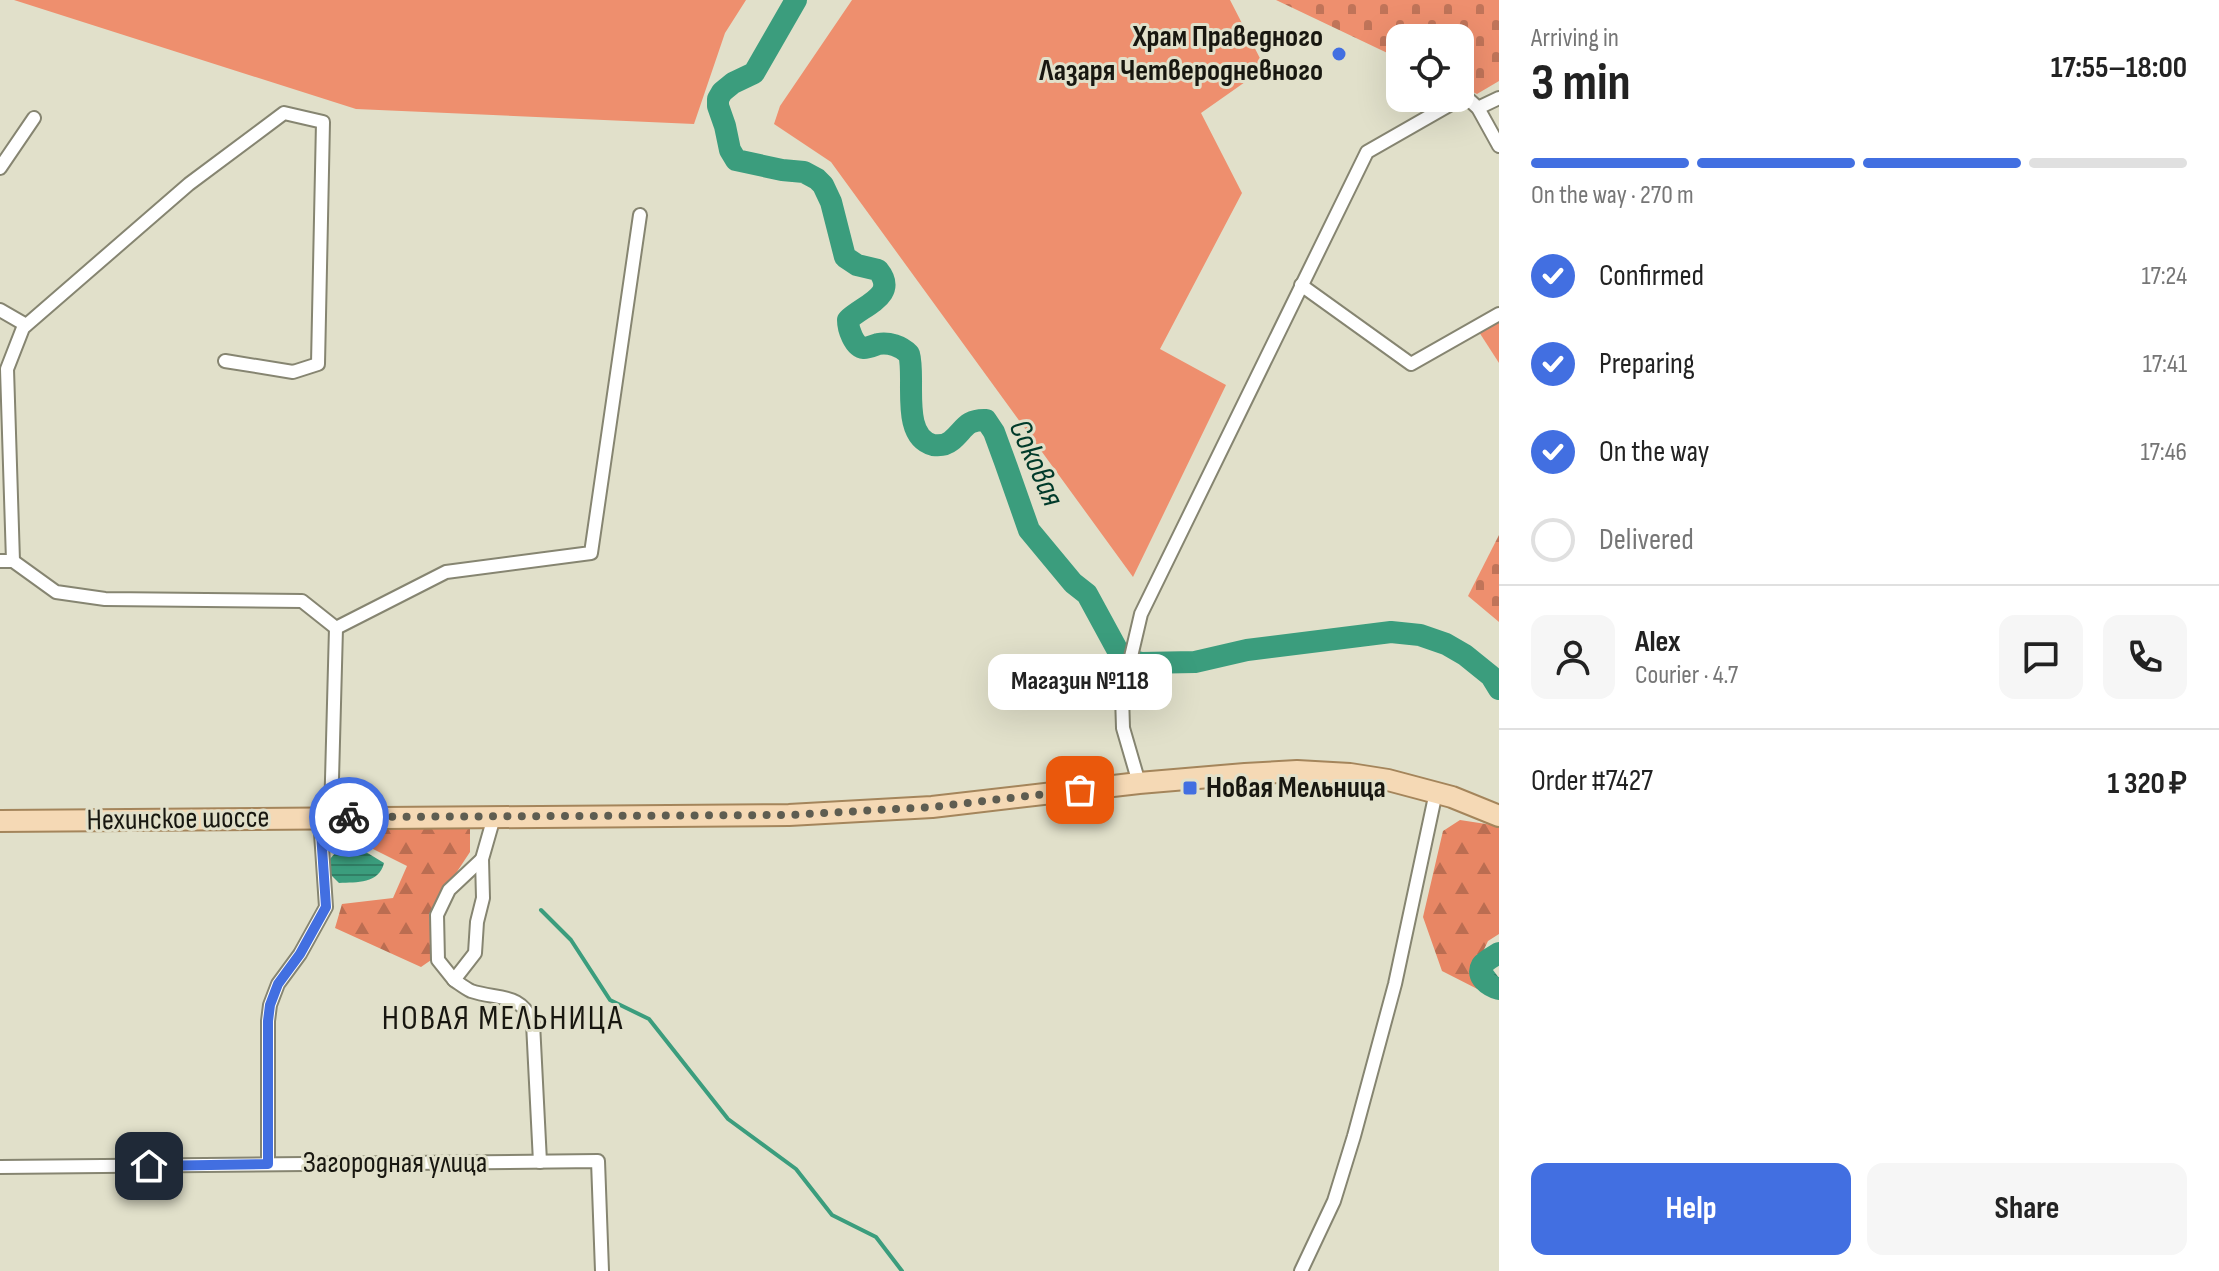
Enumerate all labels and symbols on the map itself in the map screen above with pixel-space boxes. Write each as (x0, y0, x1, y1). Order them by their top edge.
place label: Храм Праведного Лазаря Четверодневного (1038, 19, 1323, 89)
marker: Храм Праведного Лазаря Четверодневного (1330, 45, 1348, 63)
water label: Соковая (1000, 414, 1073, 513)
callout: Магазин №118 (988, 654, 1172, 710)
pin (1046, 756, 1114, 824)
place label: Новая Мельница (1206, 770, 1386, 806)
courier (309, 777, 389, 857)
marker: Новая Мельница (1181, 779, 1199, 797)
street label: Нехинское шоссе (86, 799, 270, 839)
district label: НОВАЯ МЕЛЬНИЦА (382, 998, 624, 1039)
pin (115, 1132, 183, 1200)
street label: Загородная улица (303, 1145, 487, 1181)

